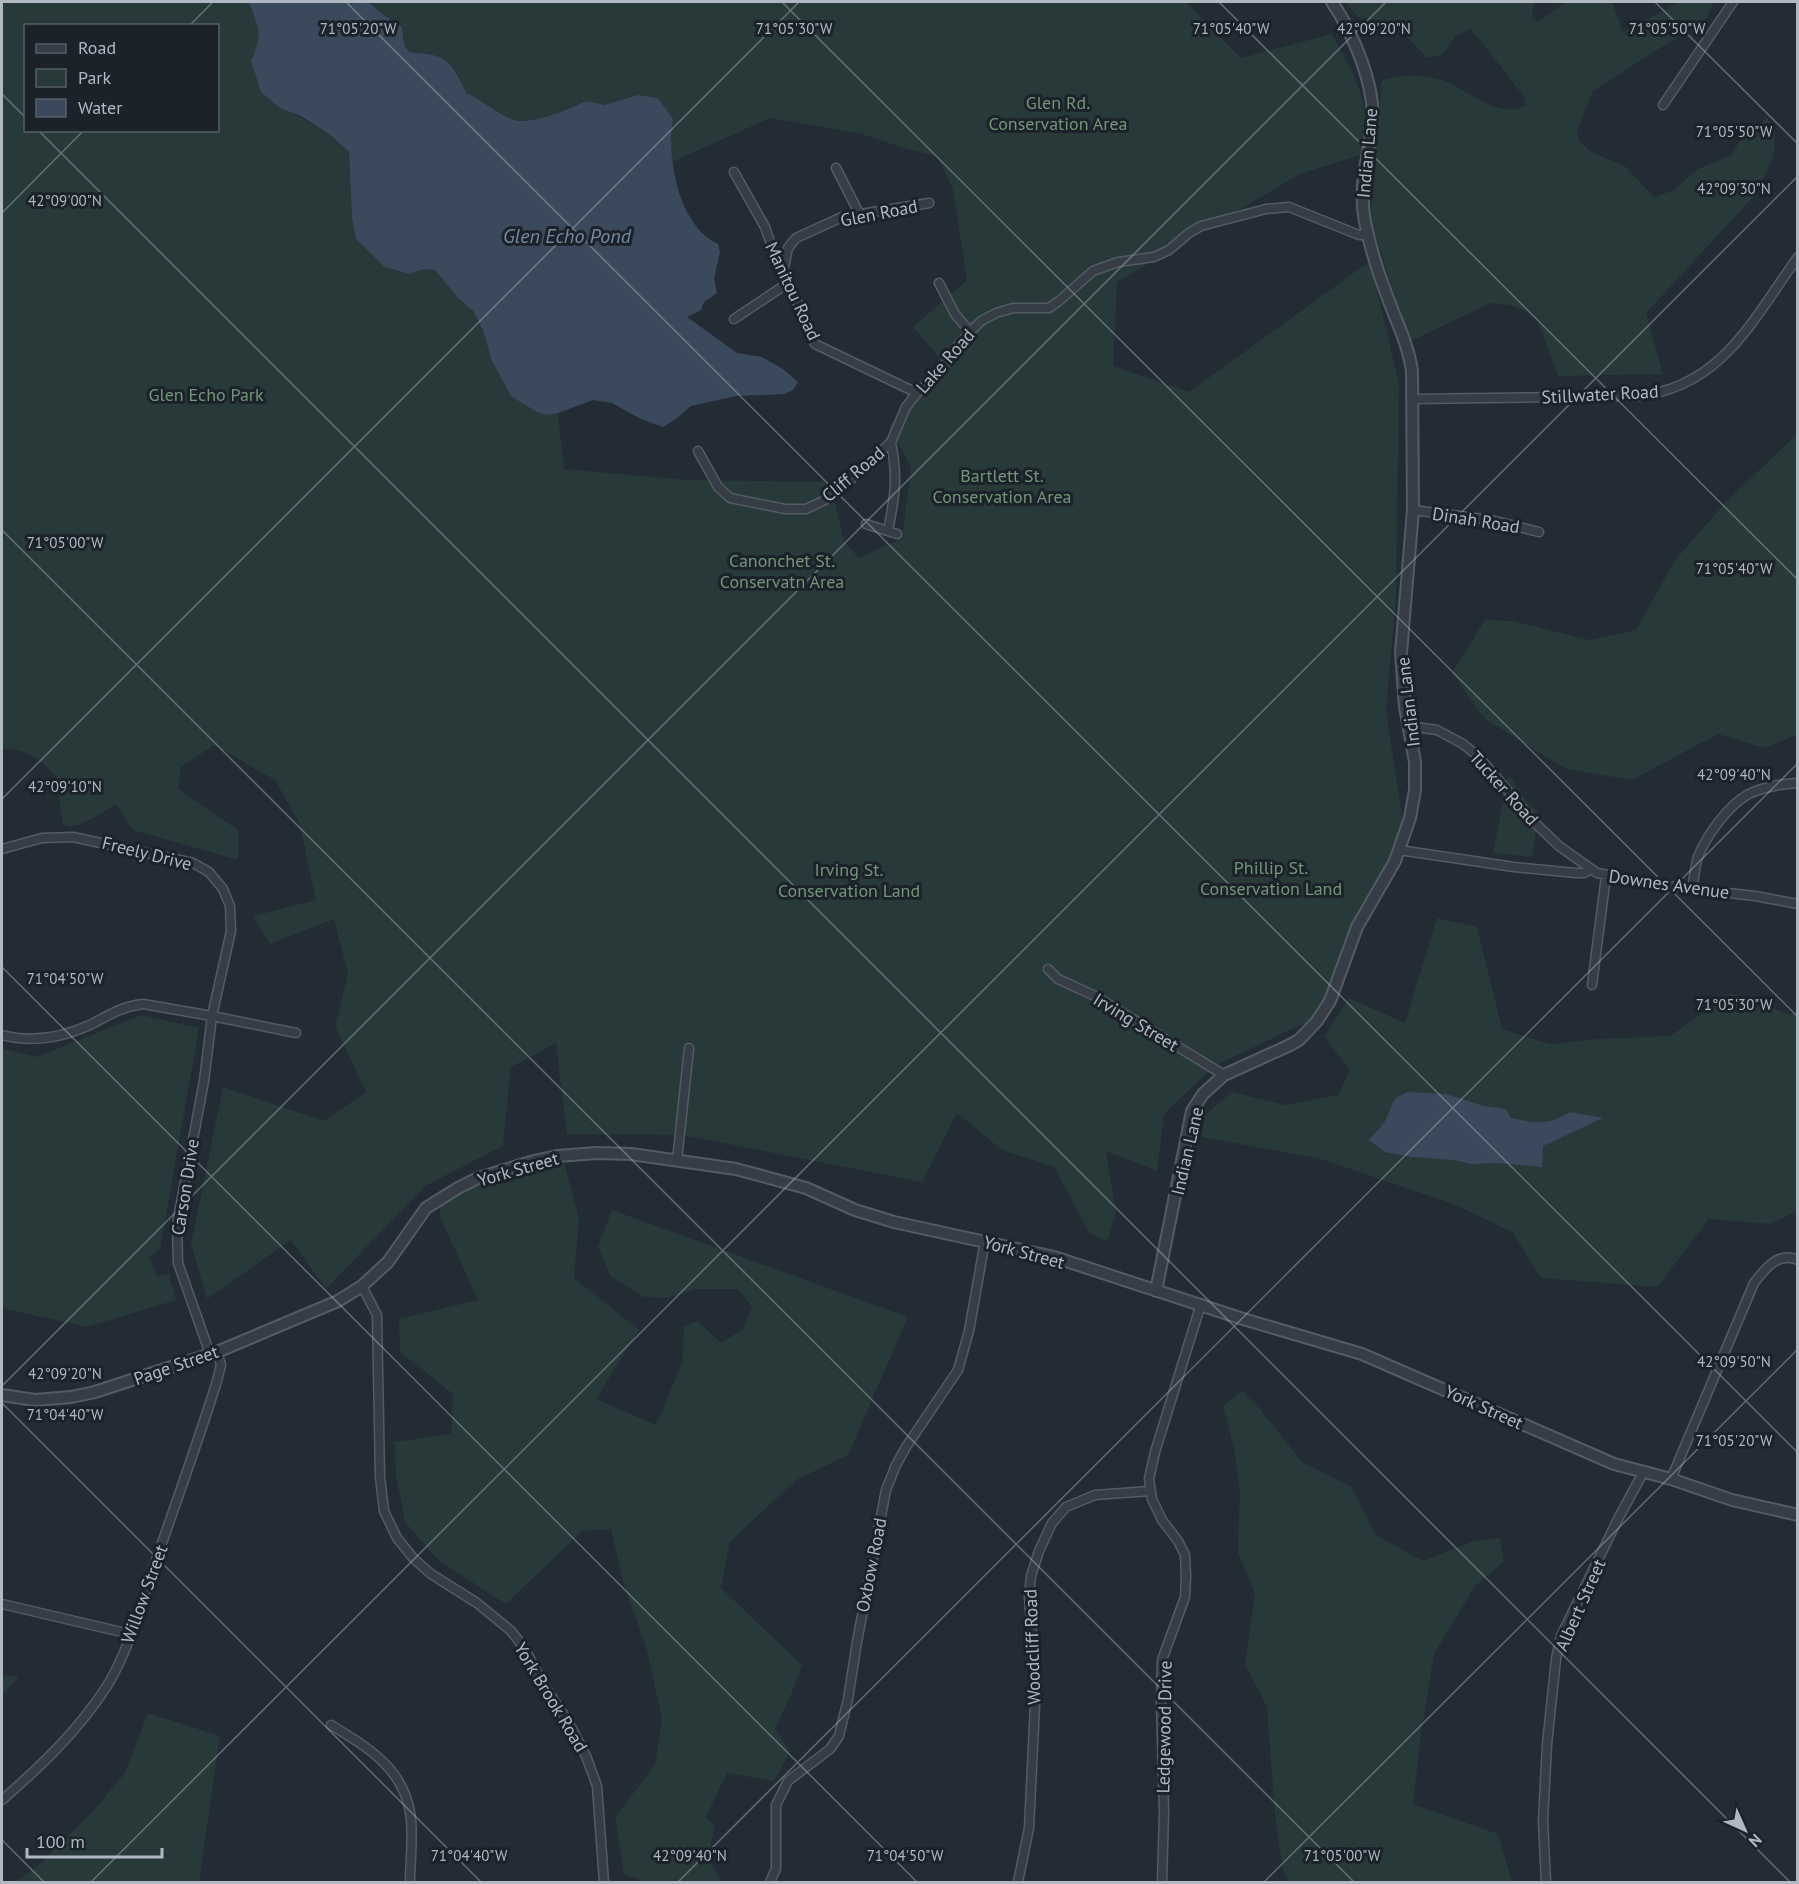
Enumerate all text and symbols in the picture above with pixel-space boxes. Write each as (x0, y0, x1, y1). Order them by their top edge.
text: 71°05'20"W (320, 19, 397, 38)
text: 71°05'30"W (756, 19, 833, 38)
text: 71°05'40"W (1193, 19, 1270, 38)
text: 42°09'20"N (1337, 19, 1411, 38)
text: 71°05'50"W (1629, 19, 1706, 38)
legend (24, 24, 219, 132)
text: Road (78, 36, 116, 59)
text: Park (78, 66, 111, 89)
park label: Glen Rd. Conservation Area (989, 91, 1127, 135)
text: Water (78, 96, 122, 119)
street label: Indian Lane (1352, 107, 1382, 199)
text: 71°05'50"W (1696, 122, 1773, 141)
text: 42°09'30"N (1697, 179, 1771, 198)
text: 42°09'00"N (28, 191, 102, 210)
street label: Glen Road (838, 194, 920, 232)
water label: Glen Echo Pond (503, 223, 632, 249)
street label: Manitou Road (760, 238, 826, 344)
street label: Lake Road (911, 324, 979, 398)
street label: Stillwater Road (1541, 379, 1659, 409)
park label: Glen Echo Park (148, 383, 264, 406)
street label: Cliff Road (817, 441, 889, 507)
park label: Bartlett St. Conservation Area (933, 464, 1071, 508)
street label: Dinah Road (1431, 502, 1521, 538)
text: 71°05'00"W (27, 533, 104, 552)
park label: Canonchet St. Conservatn Area (720, 549, 844, 593)
text: 71°05'40"W (1696, 559, 1773, 578)
street label: Indian Lane (1391, 656, 1425, 748)
street label: Tucker Road (1465, 746, 1543, 830)
text: 42°09'40"N (1697, 765, 1771, 784)
text: 42°09'10"N (28, 777, 102, 796)
street label: Freely Drive (100, 831, 194, 875)
park label: Phillip St. Conservation Land (1200, 856, 1342, 900)
park label: Irving St. Conservation Land (778, 858, 920, 902)
street label: Downes Avenue (1607, 864, 1731, 904)
text: 71°04'50"W (27, 969, 104, 988)
street label: Irving Street (1089, 988, 1183, 1056)
text: 71°05'30"W (1696, 995, 1773, 1014)
street label: Indian Lane (1166, 1105, 1208, 1197)
street label: Carson Drive (166, 1137, 204, 1237)
street label: York Street (475, 1146, 561, 1192)
street label: York Street (981, 1230, 1067, 1274)
street label: Page Street (131, 1340, 221, 1390)
text: 42°09'50"N (1697, 1352, 1771, 1371)
text: 42°09'20"N (28, 1364, 102, 1383)
street label: York Street (1441, 1380, 1527, 1434)
text: 71°04'40"W (27, 1405, 104, 1424)
text: 71°05'20"W (1696, 1431, 1773, 1450)
street label: Oxbow Road (851, 1516, 891, 1614)
street label: Willow Street (116, 1542, 172, 1646)
street label: Albert Street (1550, 1555, 1610, 1655)
street label: Woodcliff Road (1018, 1589, 1046, 1705)
street label: York Brook Road (509, 1638, 593, 1756)
street label: Ledgewood Drive (1151, 1660, 1177, 1794)
north arrow (1715, 1800, 1775, 1860)
scale bar (27, 1821, 162, 1859)
text: 100 m (36, 1830, 85, 1853)
text: N (1745, 1830, 1766, 1851)
text: 71°04'40"W (431, 1846, 508, 1865)
text: 42°09'40"N (653, 1846, 727, 1865)
text: 71°04'50"W (867, 1846, 944, 1865)
text: 71°05'00"W (1304, 1846, 1381, 1865)

